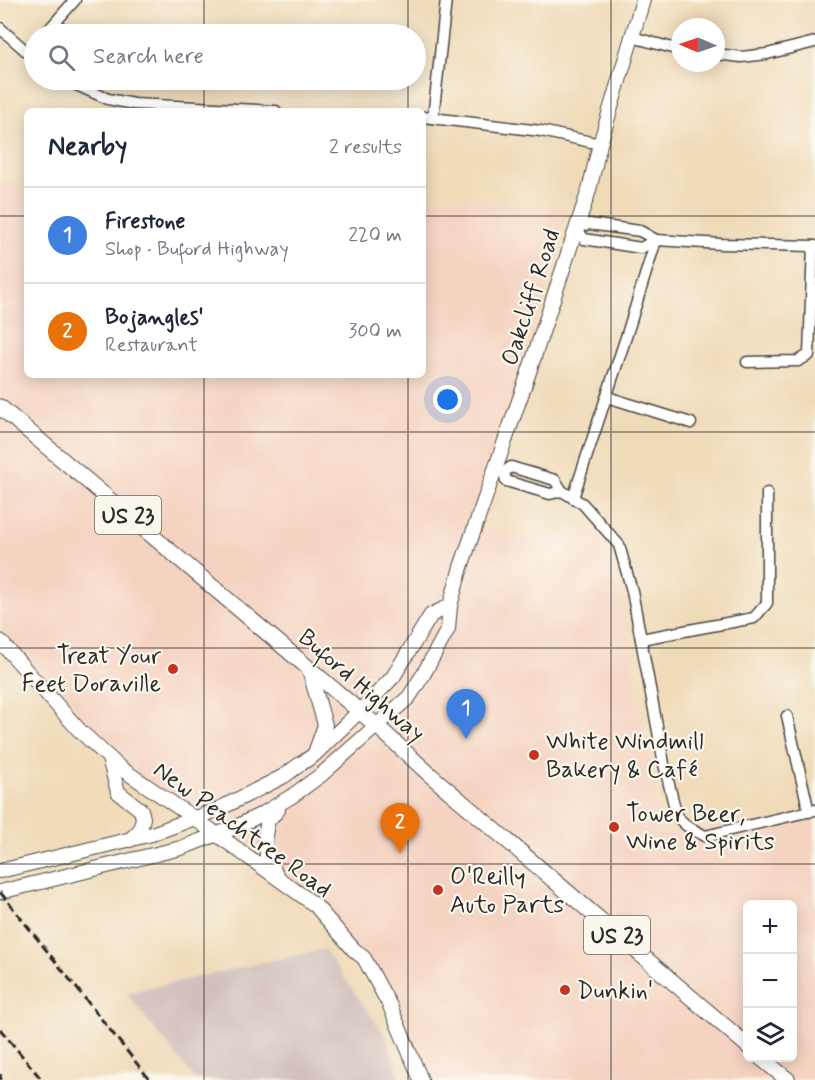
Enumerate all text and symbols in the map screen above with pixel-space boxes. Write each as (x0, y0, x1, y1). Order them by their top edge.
north arrow (671, 18, 725, 72)
search box (24, 24, 426, 90)
icon: search (45, 41, 78, 74)
text: Search here (93, 43, 204, 71)
text: Nearby (48, 130, 127, 164)
text: 2 results (329, 134, 402, 161)
text: Firestone (105, 208, 185, 236)
text: 1 (63, 222, 72, 249)
text: 220 m (348, 222, 402, 249)
street label: Oakcliff Road (495, 225, 568, 370)
text: Shop · Buford Highway (105, 236, 289, 263)
text: Bojangles' (105, 304, 204, 332)
text: 2 (63, 318, 72, 345)
text: 300 m (348, 318, 402, 345)
text: Restaurant (105, 332, 198, 359)
your location (433, 385, 462, 414)
road number: US 23 (95, 496, 161, 534)
street label: Buford Highway (290, 623, 431, 751)
place label: Treat Your Feet Doraville (22, 641, 161, 700)
marker: Treat Your Feet Doraville (166, 662, 180, 676)
pin: 1 (446, 690, 486, 739)
place label: White Windmill Bakery & Café (546, 727, 704, 786)
marker: White Windmill Bakery & Café (527, 748, 541, 762)
street label: New Peachtree Road (147, 755, 337, 905)
place label: Tower Beer, Wine & Spirits (626, 799, 775, 858)
pin: 2 (380, 804, 420, 853)
marker: Tower Beer, Wine & Spirits (607, 820, 621, 834)
place label: O'Reilly Auto Parts (450, 862, 564, 921)
marker: O'Reilly Auto Parts (431, 883, 445, 897)
map controls (743, 900, 797, 1062)
button: + (743, 900, 797, 954)
road number: US 23 (584, 916, 650, 954)
button: − (743, 954, 797, 1008)
place label: Dunkin' (577, 976, 653, 1007)
marker: Dunkin' (558, 983, 572, 997)
button: layers (743, 1008, 797, 1062)

